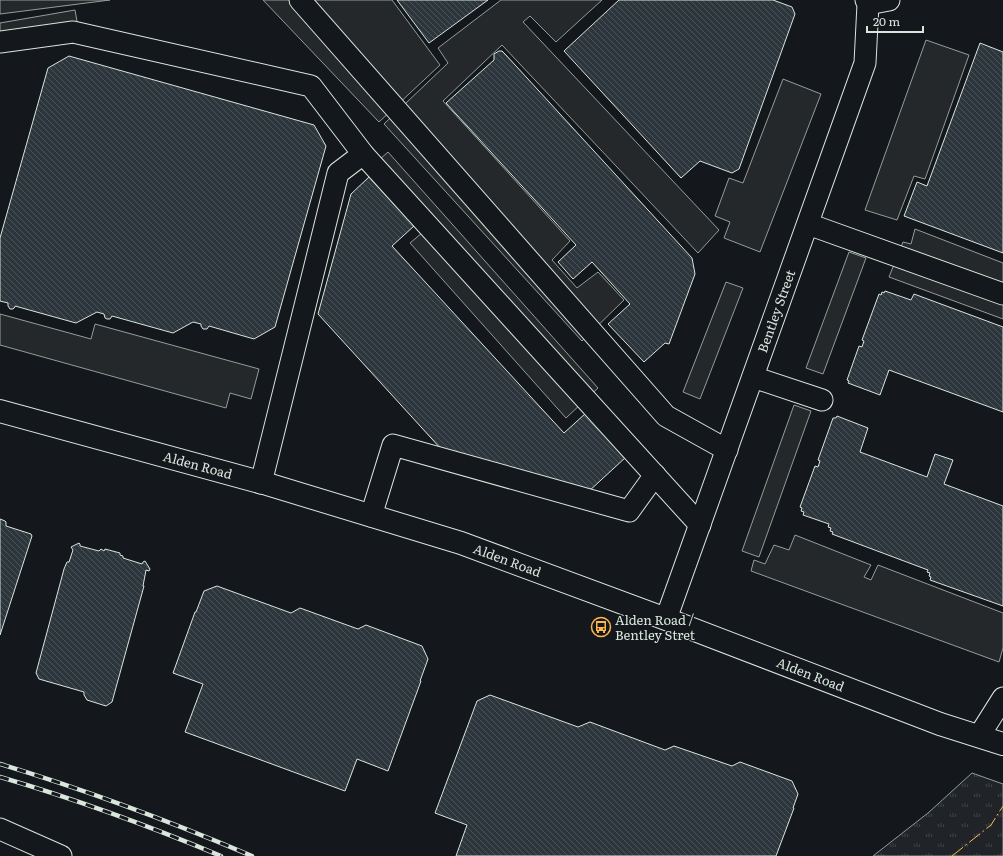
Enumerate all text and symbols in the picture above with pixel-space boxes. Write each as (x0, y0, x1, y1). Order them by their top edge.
scale bar (867, 8, 923, 34)
text: 20 m (873, 12, 900, 30)
street label: Bentley Street (752, 266, 800, 355)
street label: Alden Road (161, 446, 235, 483)
street label: Alden Road (471, 538, 544, 581)
place label: Alden Road / Bentley Stret (615, 610, 696, 644)
bus stop icon: Alden Road / Bentley Stret (590, 616, 612, 638)
street label: Alden Road (774, 652, 847, 696)

